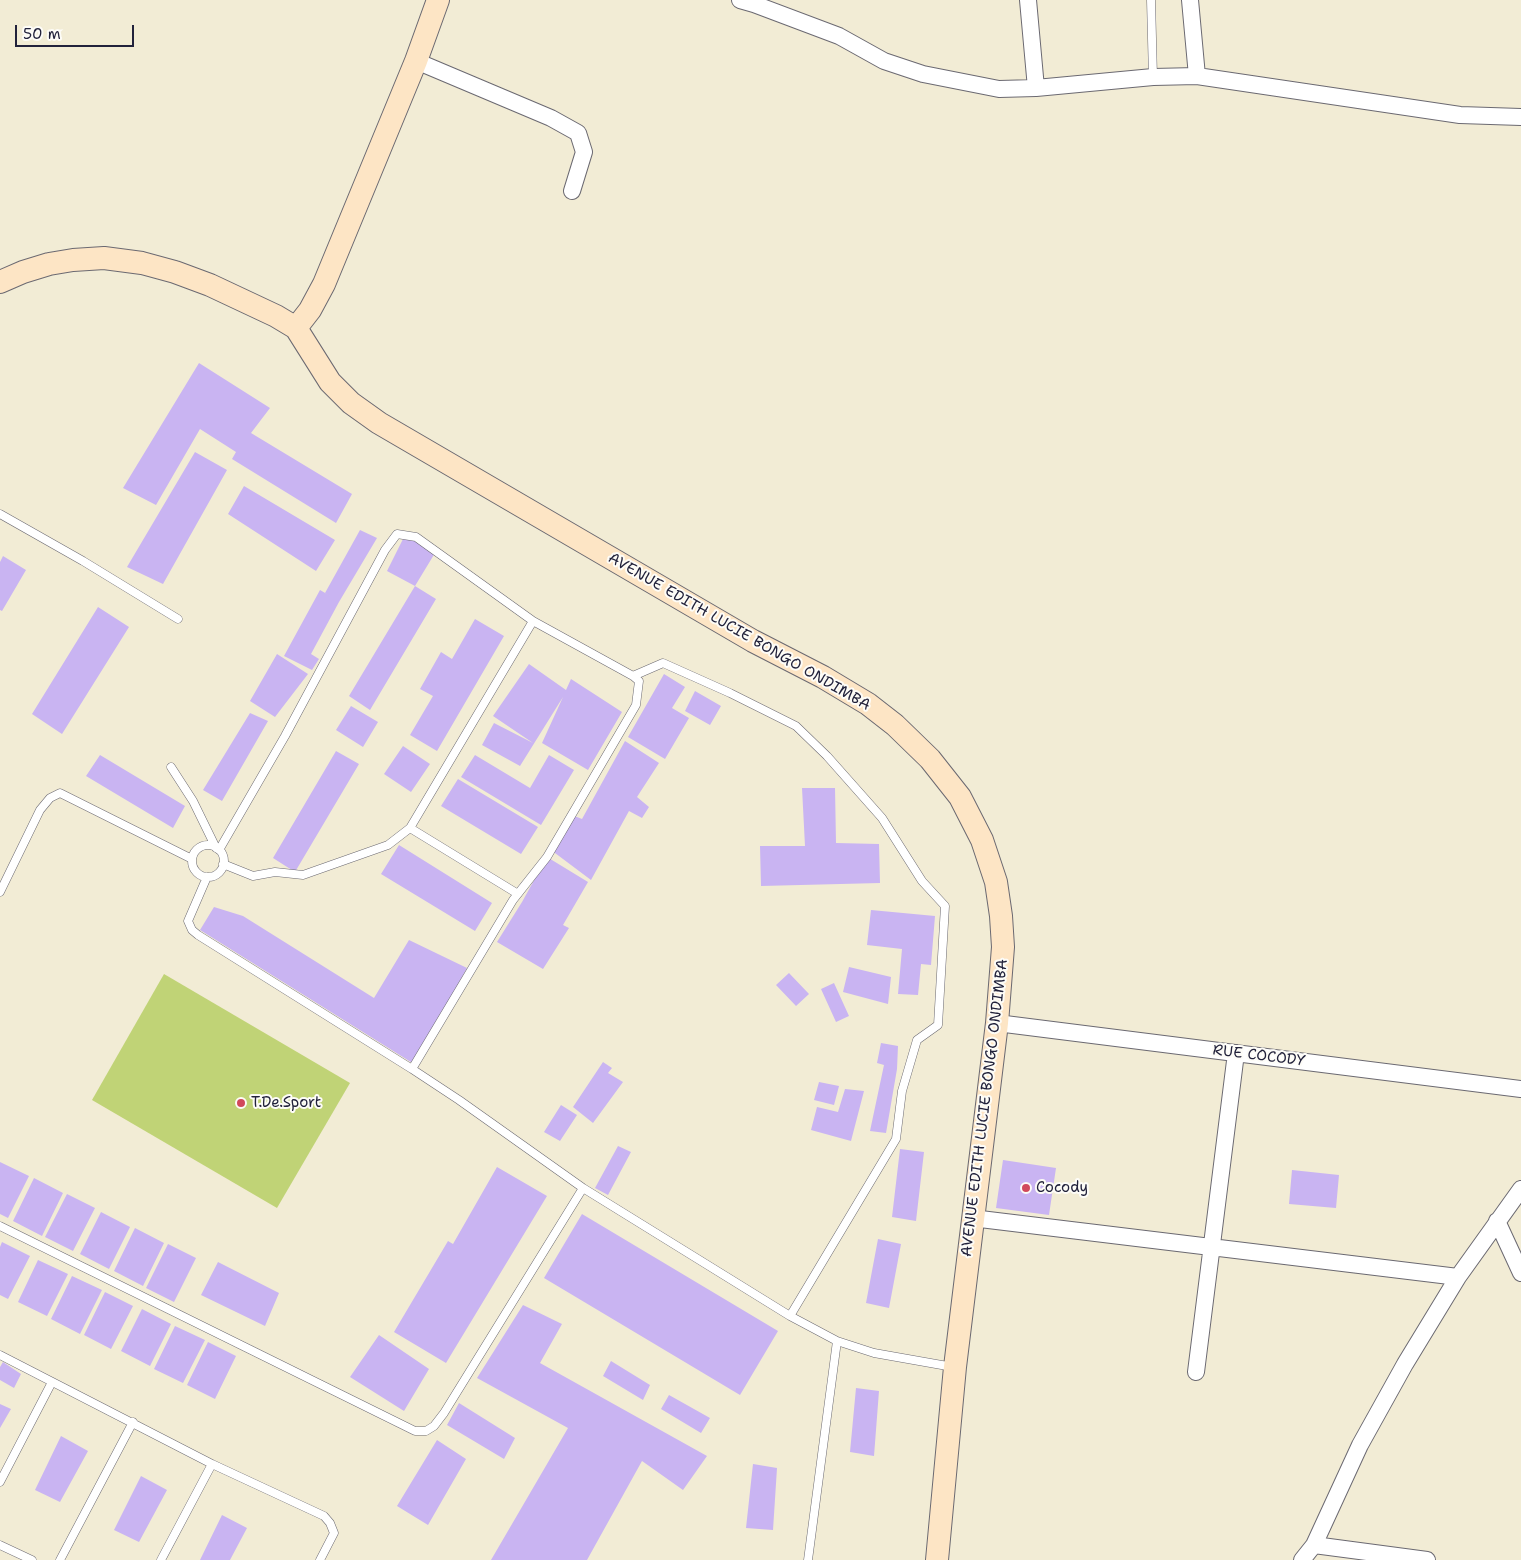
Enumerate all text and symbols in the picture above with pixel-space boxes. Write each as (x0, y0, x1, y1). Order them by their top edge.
scale bar (18, 15, 136, 47)
text: 50 m (23, 24, 61, 44)
street label: AVENUE EDITH LUCIE BONGO ONDIMBA (605, 549, 873, 715)
street label: AVENUE EDITH LUCIE BONGO ONDIMBA (958, 958, 1012, 1258)
street label: RUE COCODY (1212, 1041, 1306, 1071)
place label: T.De.Sport (251, 1094, 321, 1112)
marker: T.De.Sport (235, 1097, 247, 1109)
place label: Cocody (1036, 1179, 1088, 1197)
marker: Cocody (1020, 1182, 1032, 1194)

